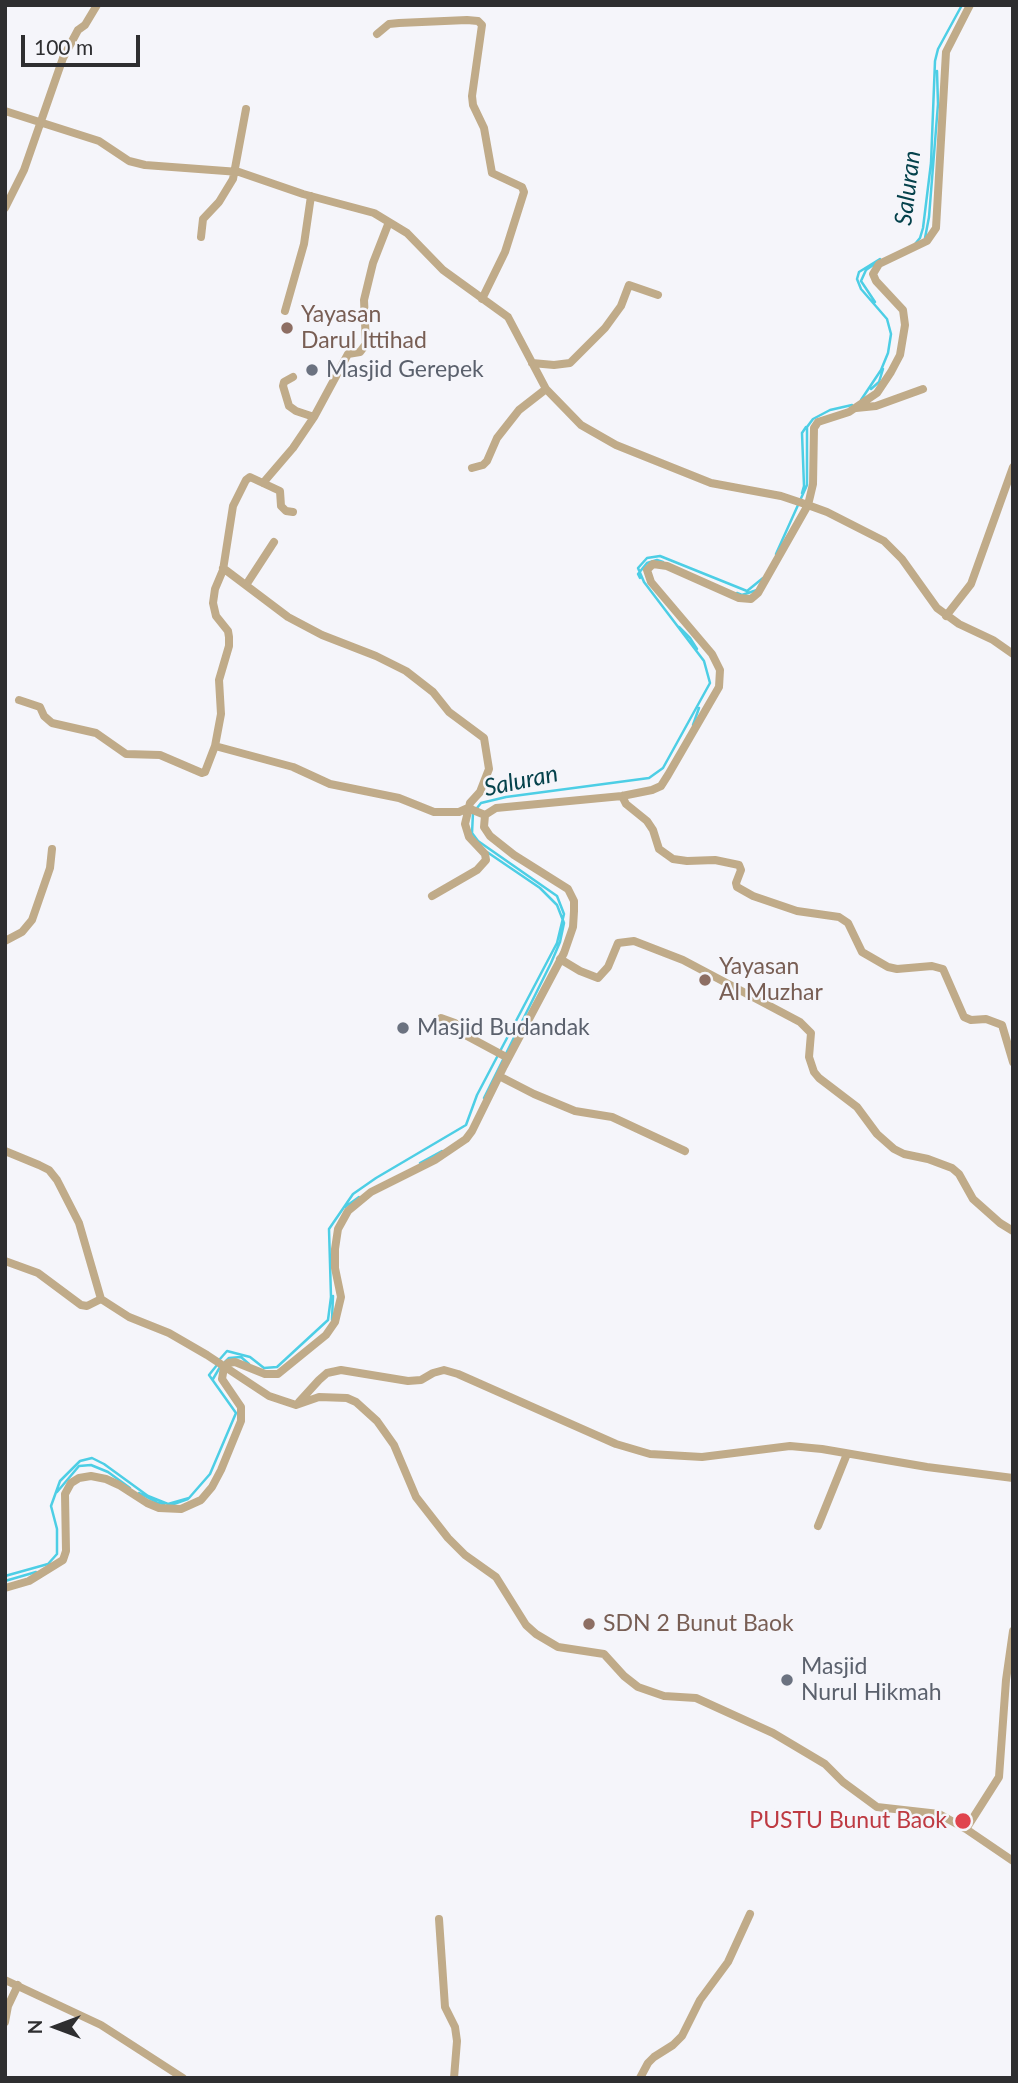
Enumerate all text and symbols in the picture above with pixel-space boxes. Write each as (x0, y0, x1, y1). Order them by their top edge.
scale bar (24, 21, 144, 65)
text: 100 m (34, 34, 93, 59)
water label: Saluran (889, 149, 927, 227)
place label: Yayasan Darul Ittihad (301, 301, 427, 355)
marker: Yayasan Darul Ittihad (279, 320, 295, 336)
place label: Masjid Gerepek (326, 356, 484, 384)
marker: Masjid Gerepek (304, 362, 320, 378)
water label: Saluran (481, 759, 561, 803)
place label: Yayasan Al Muzhar (719, 953, 823, 1007)
marker: Yayasan Al Muzhar (697, 972, 713, 988)
place label: Masjid Budandak (417, 1014, 590, 1042)
marker: Masjid Budandak (395, 1020, 411, 1036)
place label: SDN 2 Bunut Baok (603, 1610, 794, 1638)
marker: SDN 2 Bunut Baok (581, 1616, 597, 1632)
place label: Masjid Nurul Hikmah (801, 1653, 941, 1707)
marker: Masjid Nurul Hikmah (779, 1672, 795, 1688)
place label: PUSTU Bunut Baok (749, 1807, 947, 1835)
marker: PUSTU Bunut Baok (953, 1811, 973, 1831)
north arrow (21, 1992, 91, 2062)
text: N (23, 2020, 46, 2034)

